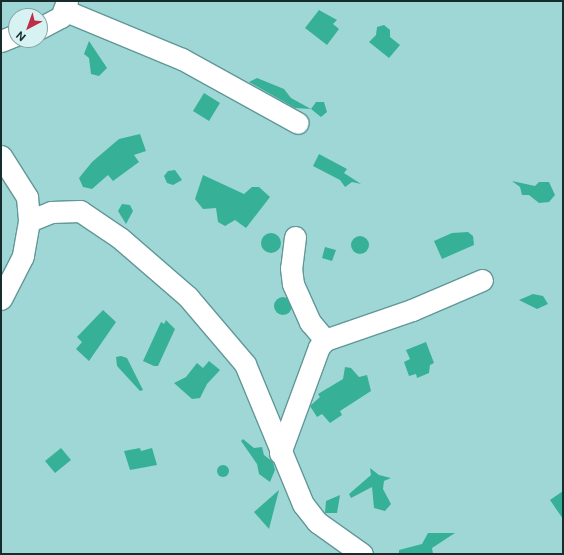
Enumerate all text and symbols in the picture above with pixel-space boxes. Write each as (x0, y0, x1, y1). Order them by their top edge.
north arrow (8, 8, 48, 48)
text: N (14, 29, 28, 44)

